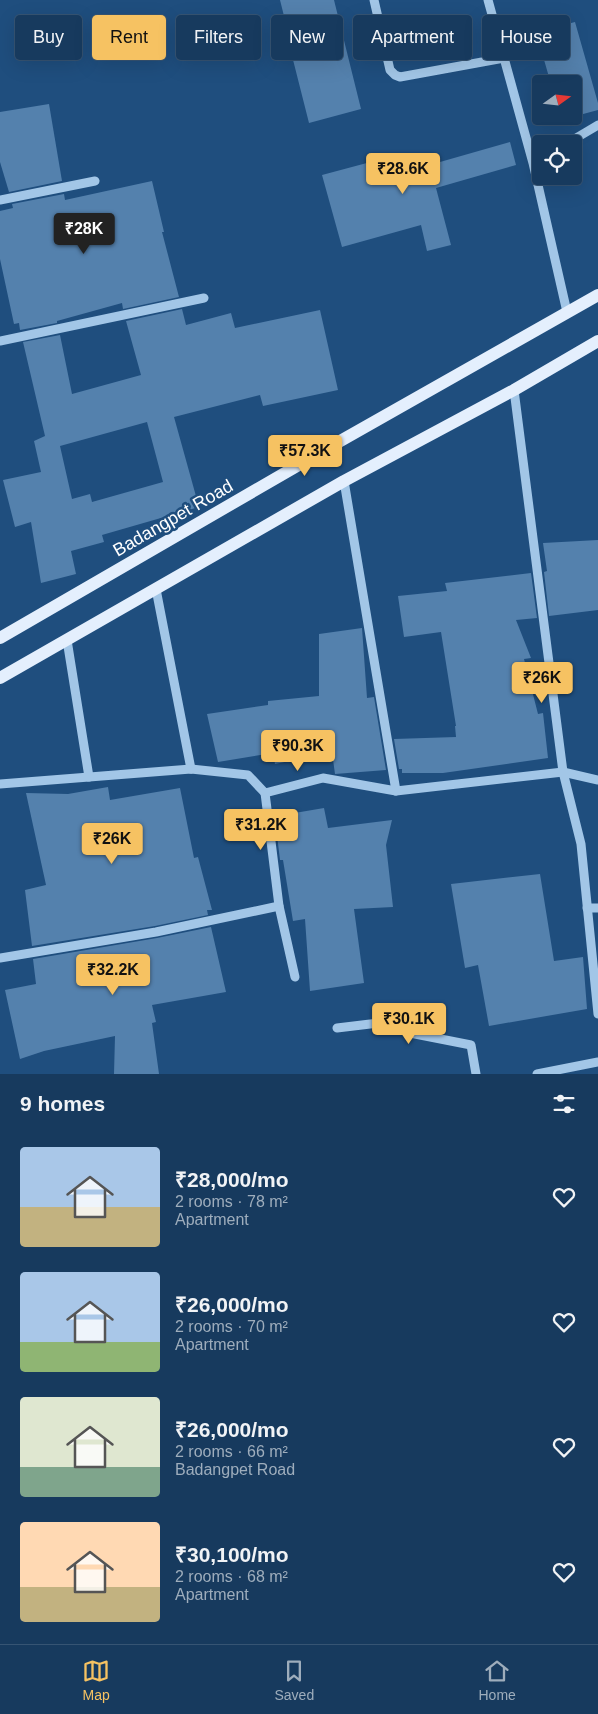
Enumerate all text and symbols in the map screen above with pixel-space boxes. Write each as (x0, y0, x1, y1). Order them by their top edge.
chip: Buy (15, 15, 82, 60)
chip: Rent (92, 15, 166, 60)
chip: Filters (176, 15, 261, 60)
chip: New (271, 15, 343, 60)
chip: Apartment (353, 15, 472, 60)
chip: House (482, 15, 570, 60)
north arrow (532, 75, 582, 125)
map controls (532, 75, 582, 185)
button: locate (532, 135, 582, 185)
pin: ₹28.6K (362, 152, 444, 195)
text: ₹28.6K (377, 160, 429, 177)
pin: ₹28K (54, 212, 114, 255)
text: ₹28K (65, 220, 103, 237)
pin: ₹57.3K (264, 434, 346, 477)
text: ₹57.3K (279, 442, 331, 459)
street label: Badangpet Road (109, 476, 237, 560)
pin: ₹26K (512, 662, 572, 704)
text: ₹26K (523, 669, 561, 686)
pin: ₹90.3K (257, 730, 339, 772)
text: ₹90.3K (272, 737, 324, 754)
pin: ₹31.2K (220, 808, 302, 851)
text: ₹31.2K (235, 816, 287, 833)
pin: ₹26K (82, 822, 142, 865)
text: ₹26K (93, 830, 131, 847)
pin: ₹32.2K (72, 954, 154, 996)
text: ₹32.2K (87, 961, 139, 978)
pin: ₹30.1K (368, 1002, 450, 1045)
text: ₹30.1K (383, 1010, 435, 1027)
icon: filters (550, 1090, 578, 1118)
text: 9 homes (20, 1092, 105, 1115)
icon: home (60, 1167, 120, 1227)
text: ₹28,000/mo (175, 1168, 289, 1191)
icon: heart (550, 1183, 578, 1211)
text: 2 rooms · 78 m² (175, 1193, 288, 1210)
text: Apartment (175, 1211, 249, 1228)
icon: home (60, 1292, 120, 1352)
text: ₹26,000/mo (175, 1293, 289, 1316)
icon: heart (550, 1308, 578, 1336)
text: 2 rooms · 70 m² (175, 1318, 288, 1335)
text: Apartment (175, 1336, 249, 1353)
icon: home (60, 1417, 120, 1477)
text: ₹26,000/mo (175, 1418, 289, 1441)
icon: heart (550, 1433, 578, 1461)
text: 2 rooms · 66 m² (175, 1443, 288, 1460)
text: Badangpet Road (175, 1461, 295, 1478)
icon: home (60, 1542, 120, 1602)
text: ₹30,100/mo (175, 1543, 289, 1566)
icon: heart (550, 1558, 578, 1586)
text: 2 rooms · 68 m² (175, 1568, 288, 1585)
text: Apartment (175, 1586, 249, 1603)
tab: Map (82, 1657, 110, 1703)
tab: Saved (274, 1657, 314, 1703)
tab: Home (478, 1657, 516, 1703)

